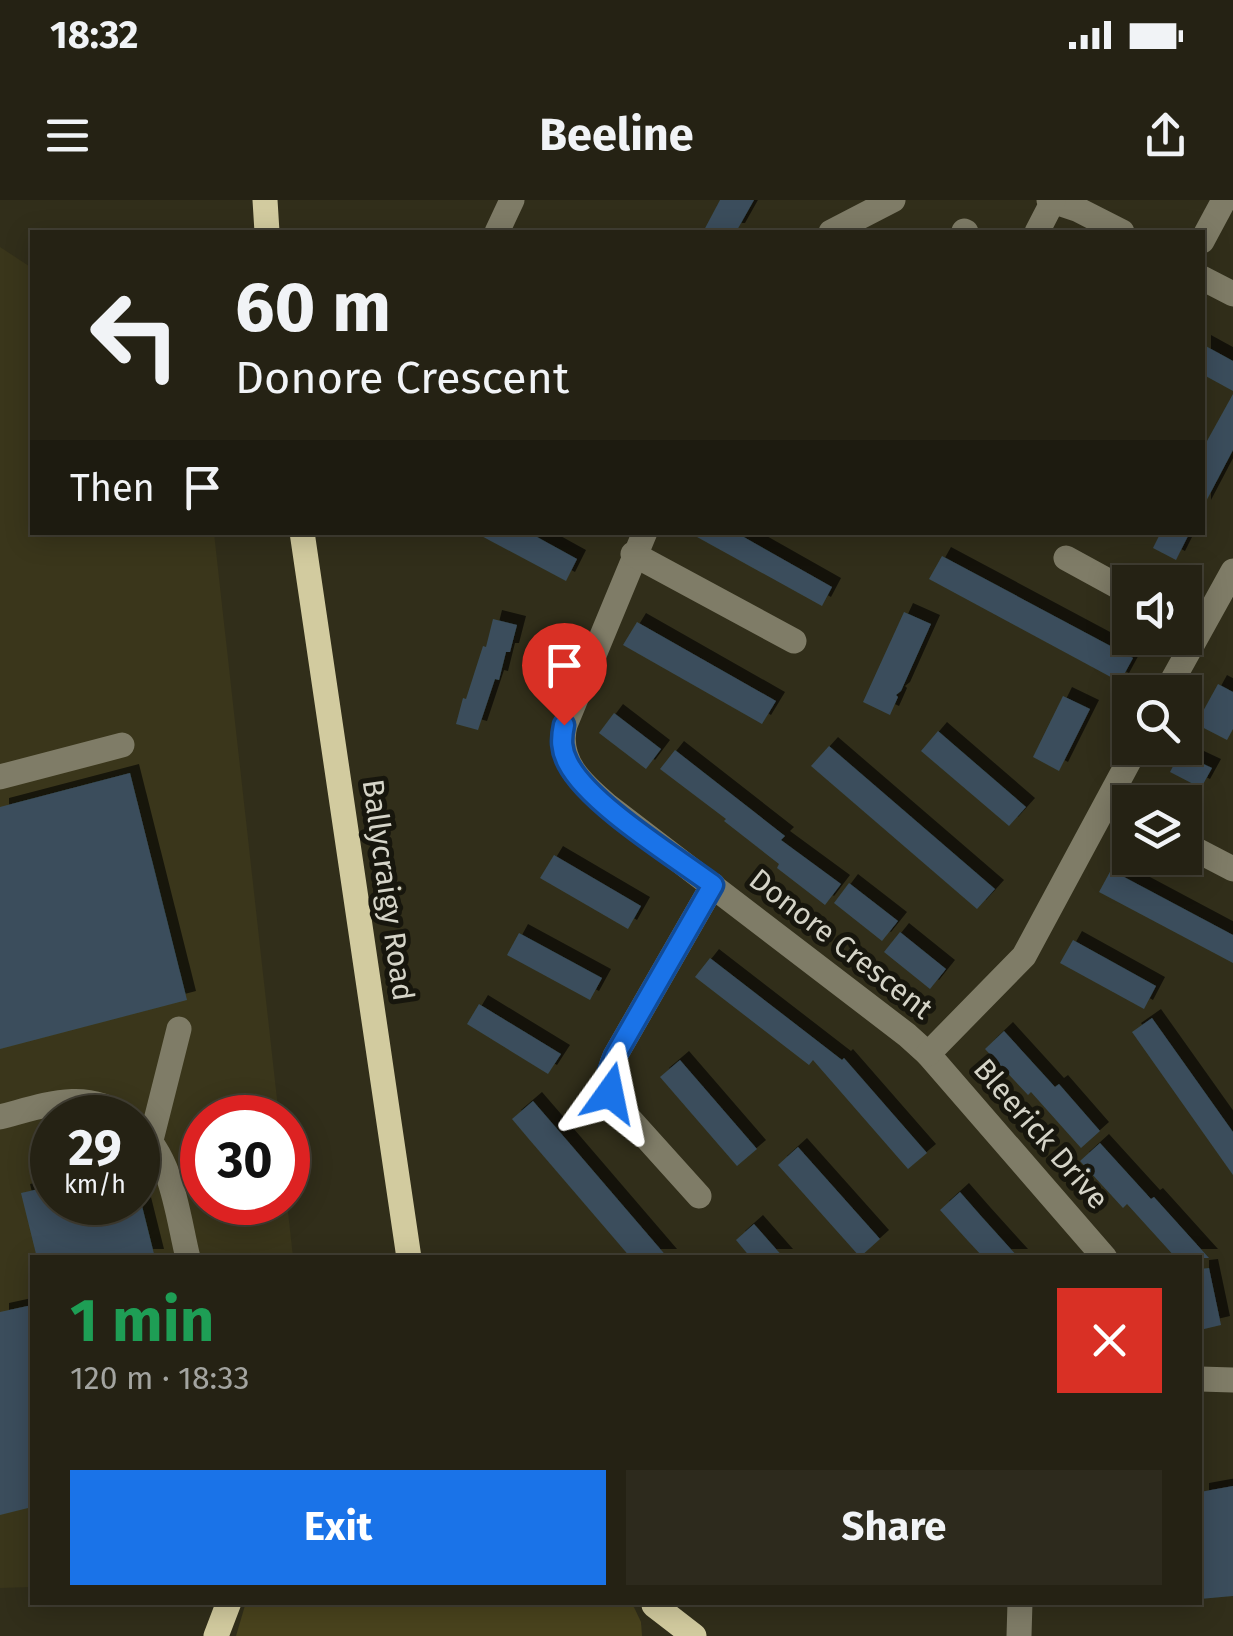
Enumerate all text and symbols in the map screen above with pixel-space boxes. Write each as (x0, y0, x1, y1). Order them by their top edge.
text: 18:32 (50, 12, 138, 58)
icon: menu (40, 108, 95, 163)
text: Beeline (539, 108, 694, 162)
icon: share (1138, 108, 1193, 163)
text: 60 m (235, 266, 391, 350)
icon: left (70, 270, 200, 400)
text: Donore Crescent (235, 351, 569, 405)
icon: arrive (175, 460, 230, 515)
text: Then (70, 465, 155, 511)
map controls (1112, 565, 1202, 875)
button: sound (1112, 565, 1202, 655)
pin (522, 623, 607, 726)
icon: arrive (537, 638, 592, 693)
button: search (1112, 675, 1202, 765)
street label: Ballycraigy Road (355, 777, 421, 1003)
button: layers (1112, 785, 1202, 875)
street label: Donore Crescent (742, 861, 940, 1027)
position arrow (558, 1041, 662, 1145)
street label: Bleerick Drive (966, 1051, 1116, 1217)
speed limit sign: 30 (180, 1095, 310, 1225)
text: 29 (68, 1118, 122, 1178)
text: km/h (64, 1170, 126, 1200)
text: 1 min (70, 1285, 214, 1357)
button: close (1057, 1288, 1162, 1393)
text: 120 m · 18:33 (70, 1359, 250, 1397)
button: Exit (70, 1470, 606, 1585)
button: Share (626, 1470, 1162, 1585)

